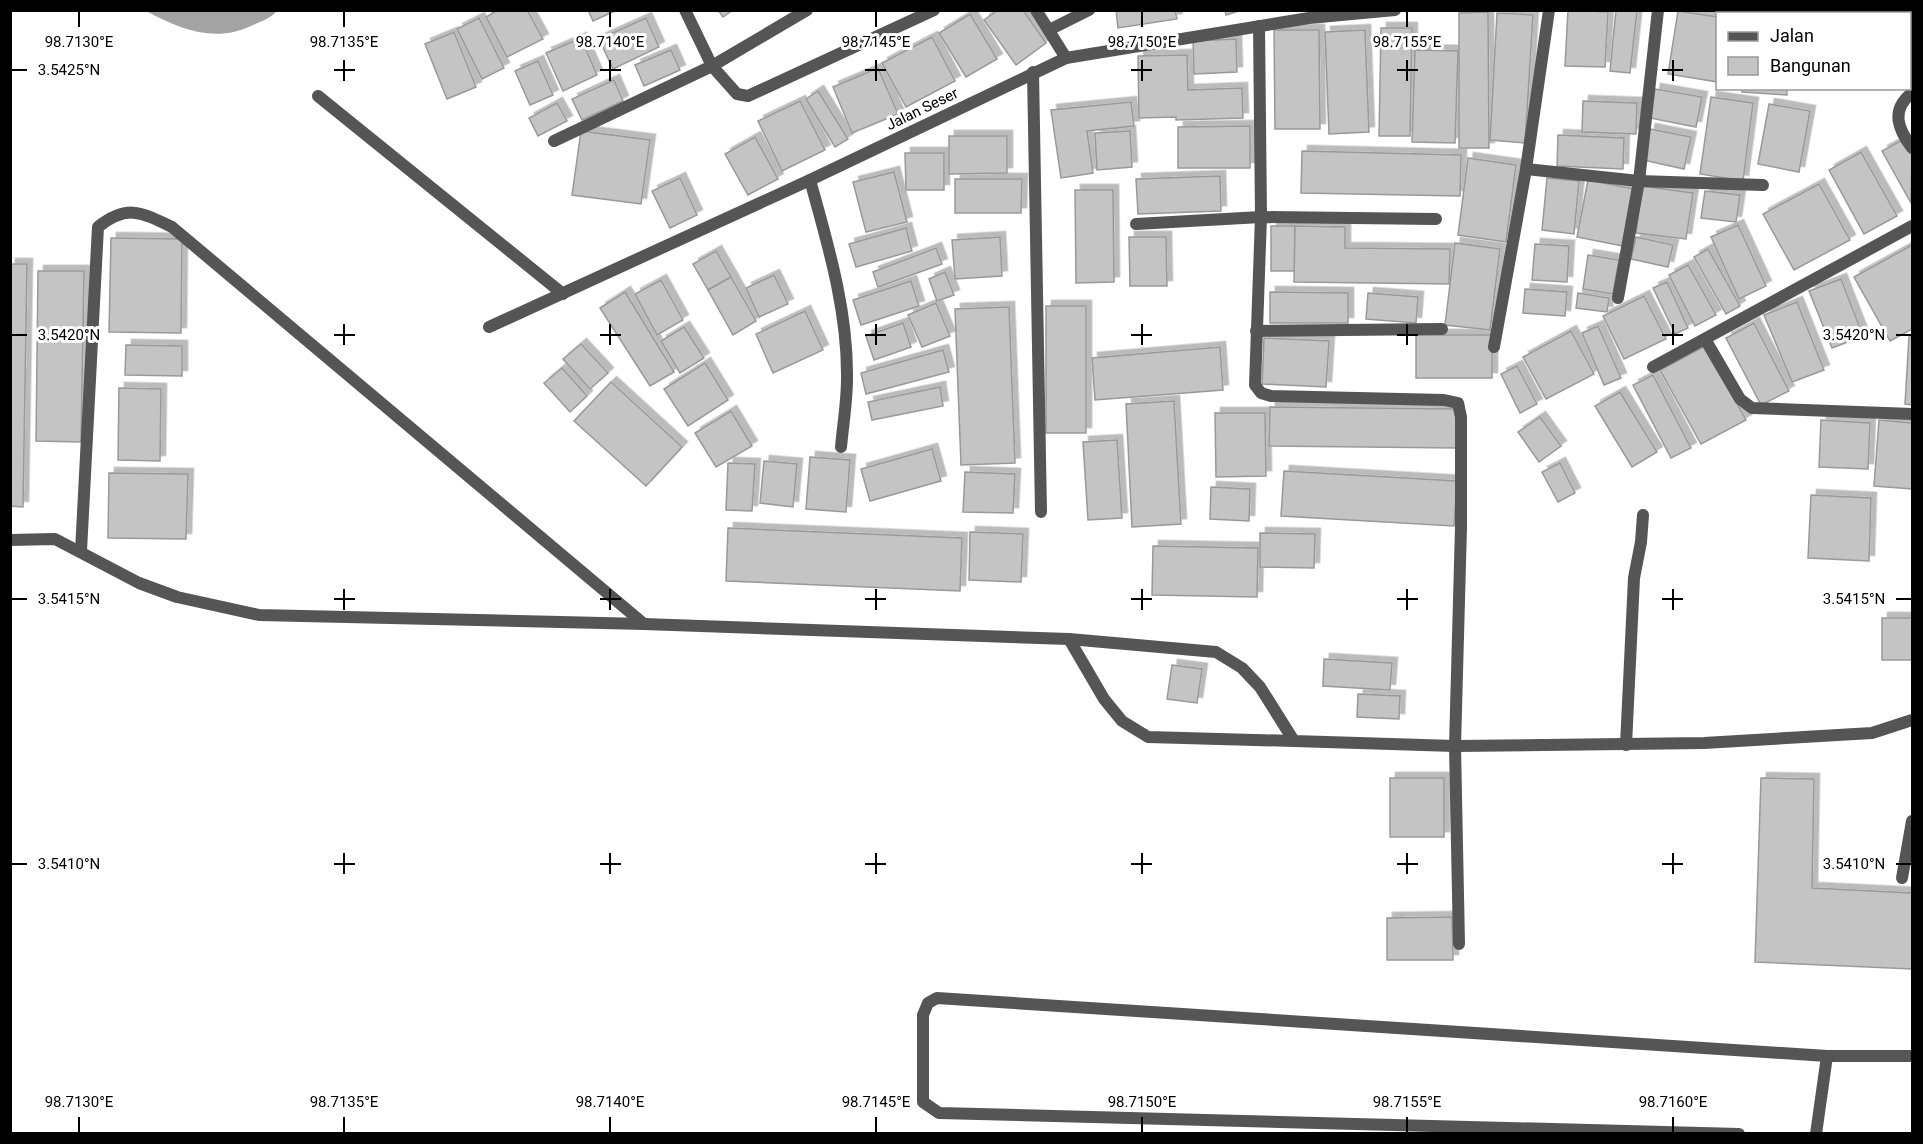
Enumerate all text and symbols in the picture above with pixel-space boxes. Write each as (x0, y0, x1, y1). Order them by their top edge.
legend (1716, 12, 1911, 90)
text: Jalan (1770, 25, 1814, 46)
text: 98.7130°E (45, 33, 114, 51)
text: 98.7135°E (310, 33, 379, 51)
text: 98.7140°E (576, 33, 645, 51)
text: 98.7145°E (842, 33, 911, 51)
text: 98.7150°E (1108, 33, 1177, 51)
text: 98.7155°E (1373, 33, 1442, 51)
text: Bangunan (1770, 55, 1851, 76)
text: 3.5425°N (38, 61, 100, 79)
street label: Jalan Seser (883, 84, 961, 134)
text: 3.5420°N (38, 326, 100, 344)
text: 3.5420°N (1823, 326, 1885, 344)
text: 3.5415°N (38, 590, 100, 608)
text: 3.5415°N (1823, 590, 1885, 608)
text: 3.5410°N (38, 855, 100, 873)
text: 3.5410°N (1823, 855, 1885, 873)
text: 98.7130°E (45, 1093, 114, 1111)
text: 98.7135°E (310, 1093, 379, 1111)
text: 98.7140°E (576, 1093, 645, 1111)
text: 98.7145°E (842, 1093, 911, 1111)
text: 98.7150°E (1108, 1093, 1177, 1111)
text: 98.7155°E (1373, 1093, 1442, 1111)
text: 98.7160°E (1639, 1093, 1708, 1111)

